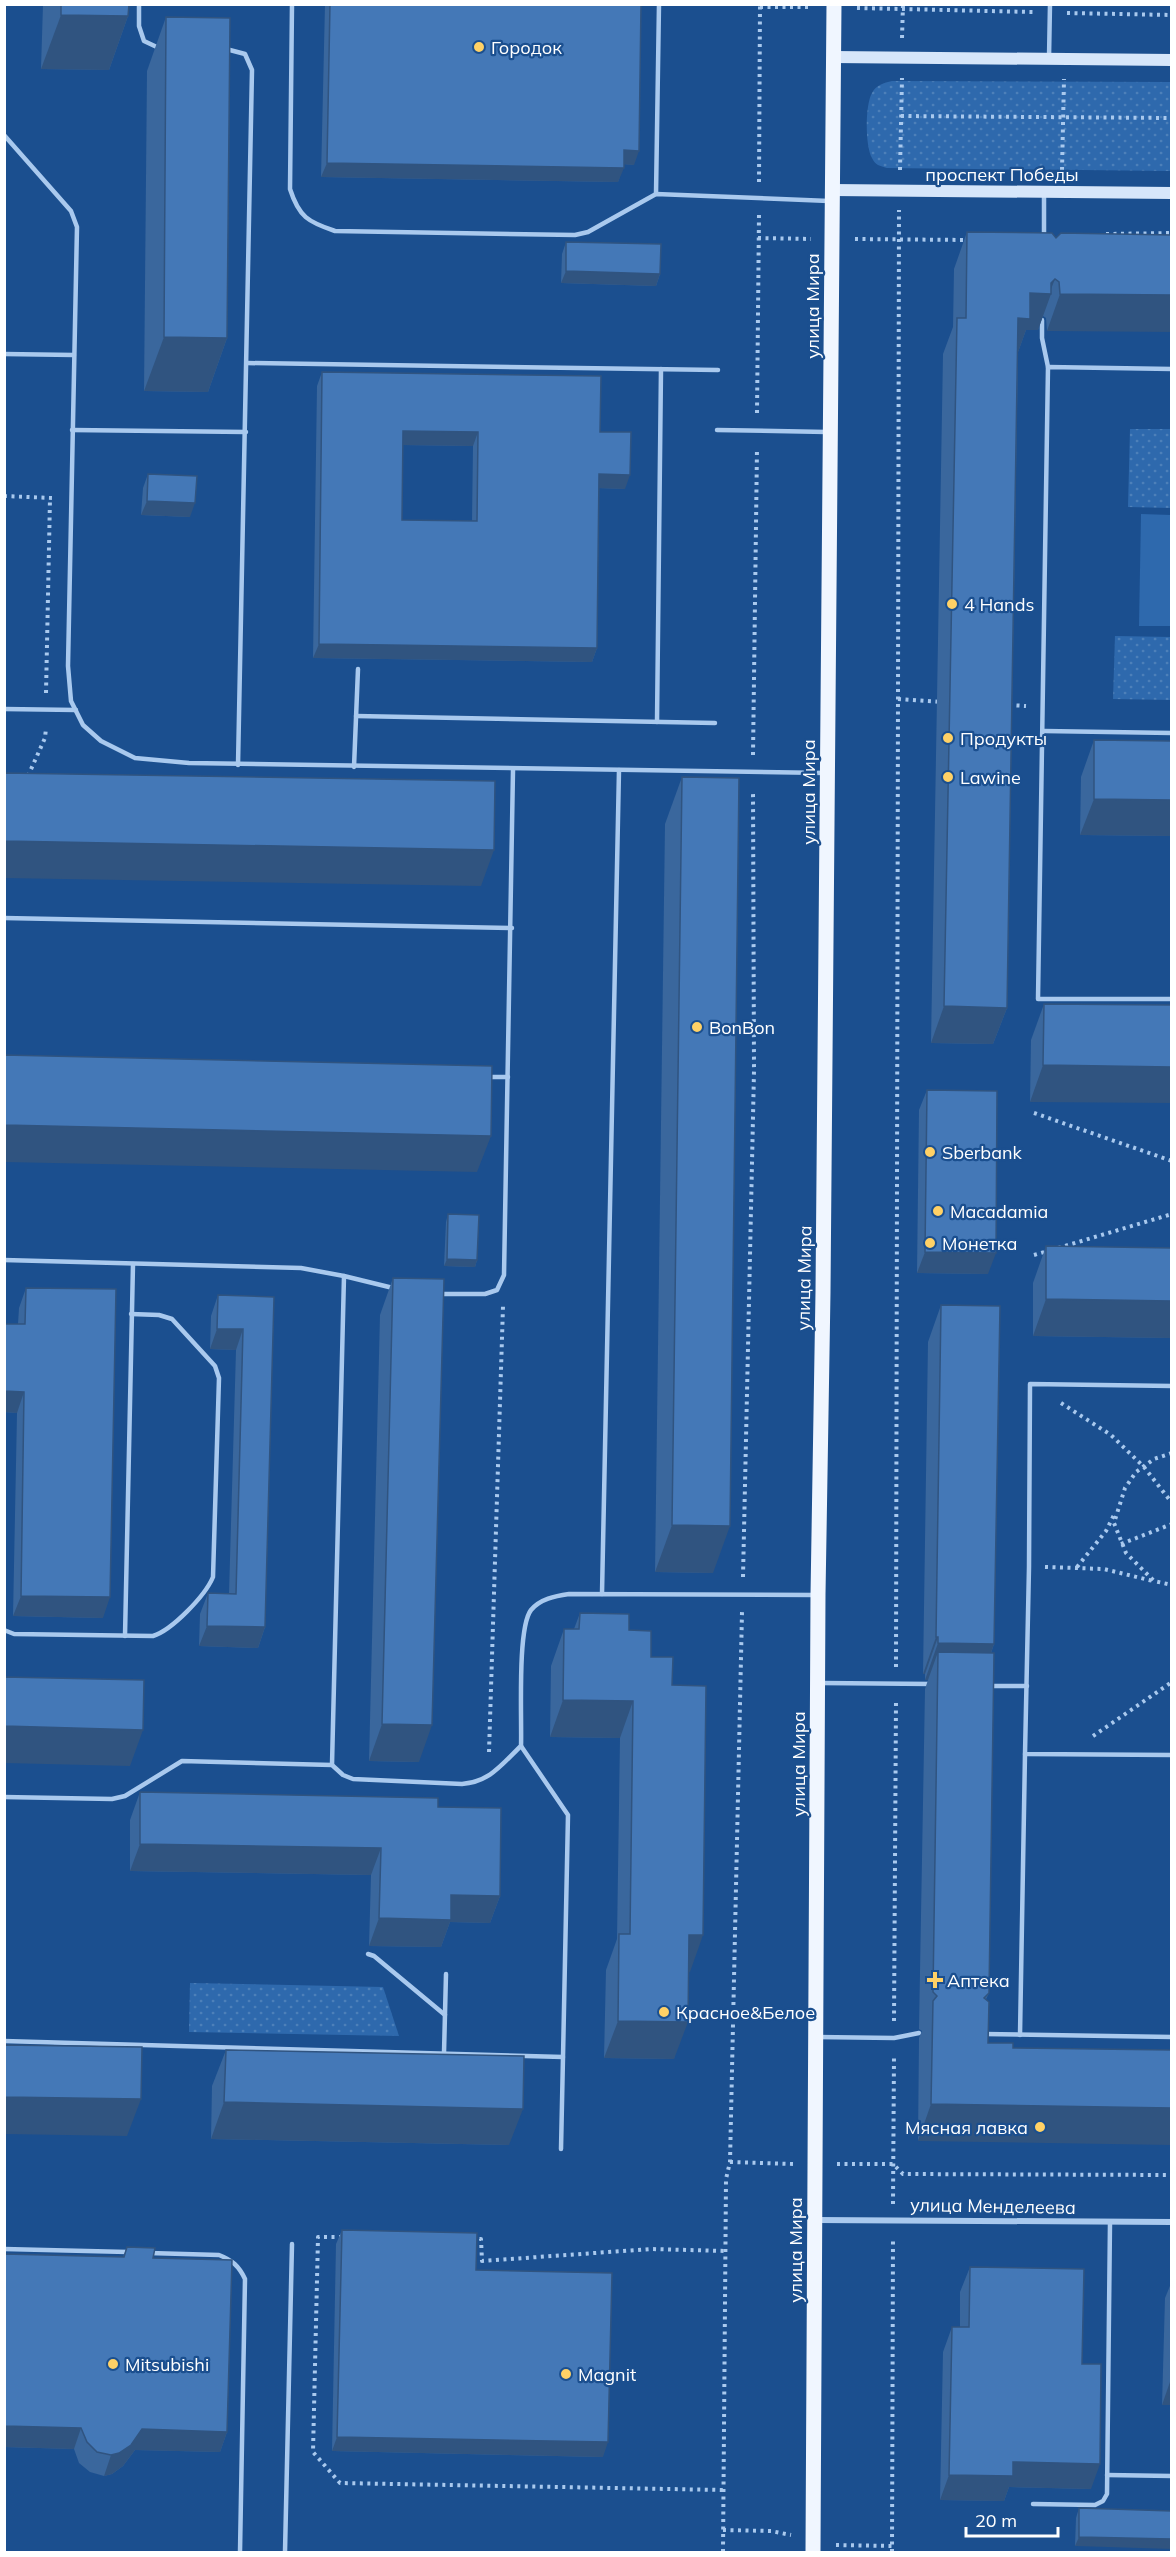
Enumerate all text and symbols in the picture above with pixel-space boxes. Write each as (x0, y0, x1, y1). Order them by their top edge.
place label: Городок (491, 36, 562, 59)
marker: Городок (472, 40, 486, 54)
street label: проспект Победы (925, 163, 1079, 186)
street label: улица Мира (801, 253, 824, 359)
place label: 4 Hands (964, 593, 1034, 616)
marker: 4 Hands (945, 597, 959, 611)
place label: Продукты (960, 727, 1047, 750)
marker: Продукты (941, 731, 955, 745)
street label: улица Мира (797, 739, 820, 845)
place label: Lawine (960, 766, 1021, 789)
marker: Lawine (941, 770, 955, 784)
place label: BonBon (709, 1016, 775, 1039)
marker: BonBon (690, 1020, 704, 1034)
place label: Sberbank (942, 1141, 1022, 1164)
marker: Sberbank (923, 1145, 937, 1159)
place label: Macadamia (950, 1200, 1048, 1223)
marker: Macadamia (931, 1204, 945, 1218)
street label: улица Мира (792, 1225, 816, 1331)
place label: Монетка (942, 1232, 1018, 1255)
marker: Монетка (923, 1236, 937, 1250)
street label: улица Мира (787, 1711, 810, 1817)
place label: Аптека (947, 1969, 1010, 1992)
marker: Аптека (928, 1973, 942, 1987)
place label: Красное&Белое (676, 2001, 815, 2024)
marker: Красное&Белое (657, 2005, 671, 2019)
place label: Мясная лавка (905, 2116, 1028, 2139)
marker: Мясная лавка (1033, 2120, 1047, 2134)
street label: улица Менделеева (910, 2193, 1076, 2219)
street label: улица Мира (784, 2197, 807, 2303)
place label: Mitsubishi (125, 2353, 209, 2376)
marker: Mitsubishi (106, 2357, 120, 2371)
place label: Magnit (578, 2363, 636, 2386)
marker: Magnit (559, 2367, 573, 2381)
scale bar (966, 2500, 1058, 2538)
text: 20 m (975, 2509, 1017, 2532)

